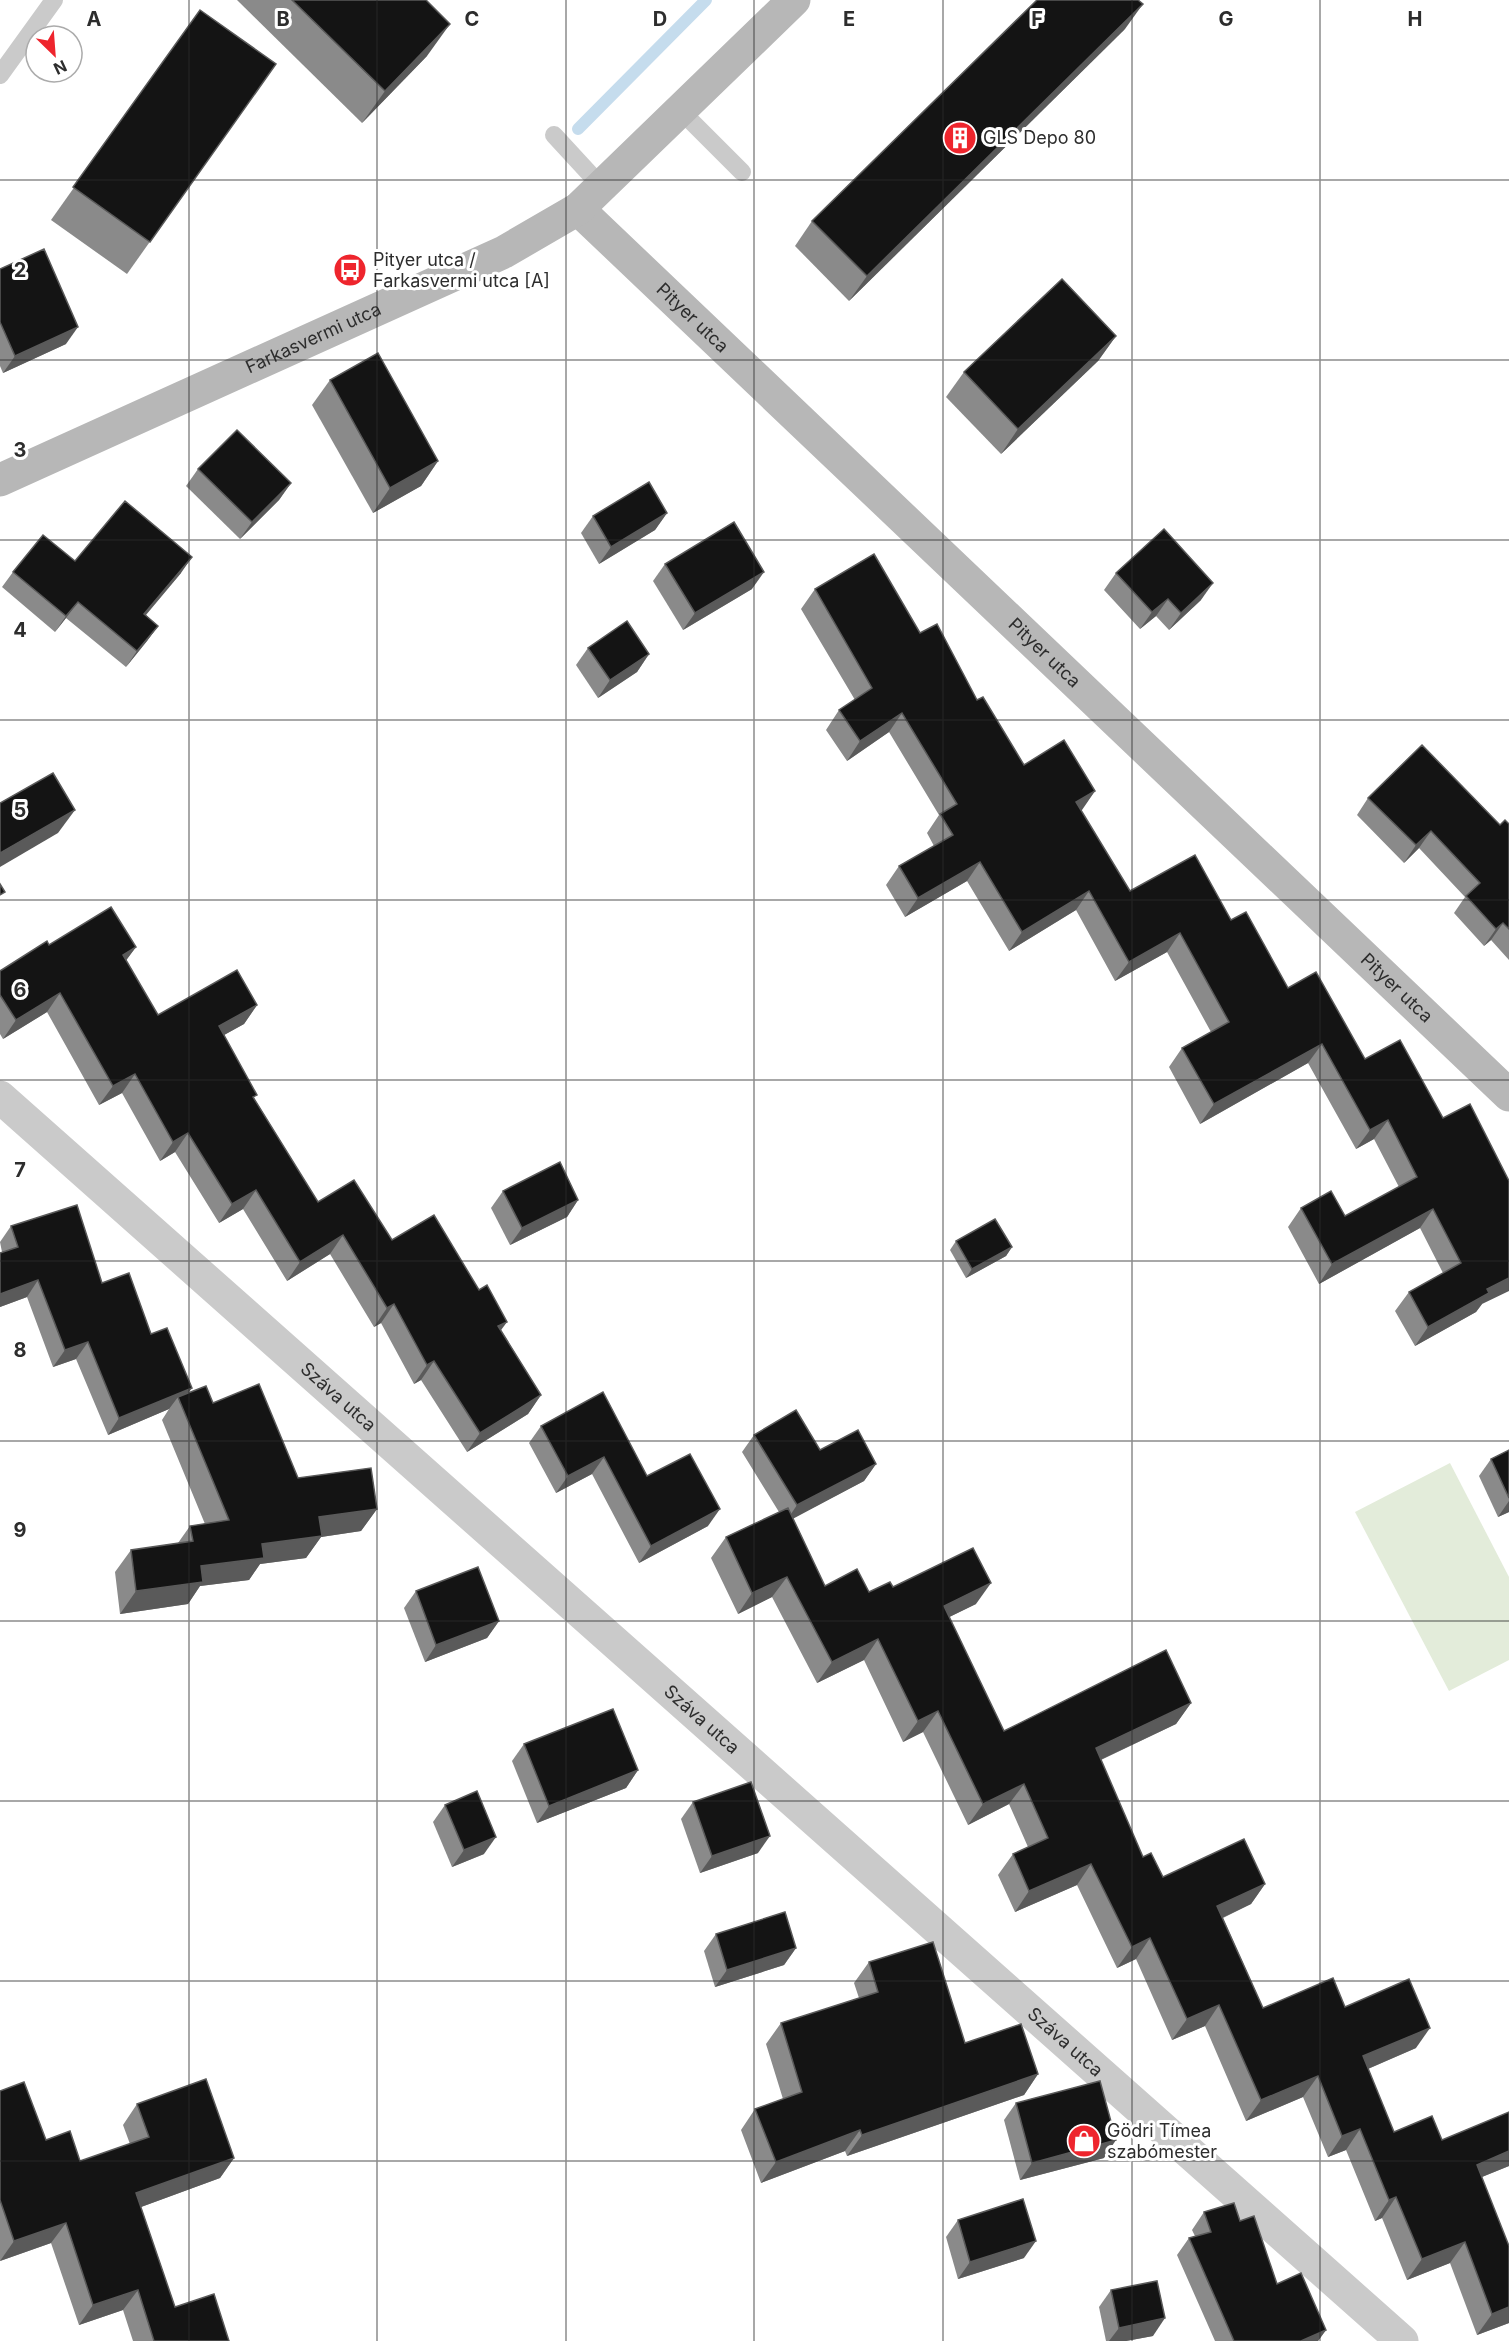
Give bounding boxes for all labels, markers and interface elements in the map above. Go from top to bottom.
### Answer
text: A [87,7,102,31]
text: B [276,7,290,31]
text: C [465,7,479,31]
text: D [653,7,667,31]
text: E [843,7,855,31]
text: F [1031,7,1043,31]
text: G [1218,7,1234,31]
text: H [1408,7,1422,31]
north arrow [24,24,84,84]
text: N [51,56,70,79]
building icon: GLS Depo 80 [942,120,978,156]
place label: GLS Depo 80 [983,127,1096,148]
place label: Pityer utca / Farkasvermi utca [A] [373,249,550,291]
bus stop icon: Pityer utca / Farkasvermi utca [A] [332,252,368,288]
text: 2 [14,258,26,282]
street label: Pityer utca [653,279,733,357]
street label: Farkasvermi utca [242,298,384,377]
text: 3 [14,438,26,462]
street label: Pityer utca [1005,614,1085,692]
text: 4 [13,618,27,642]
text: 5 [14,798,26,822]
street label: Pityer utca [1357,949,1437,1027]
text: 6 [14,978,27,1002]
text: 7 [14,1158,26,1182]
text: 8 [13,1338,27,1362]
street label: Száva utca [296,1358,380,1436]
text: 9 [14,1518,27,1542]
street label: Száva utca [660,1680,744,1758]
street label: Száva utca [1024,2003,1107,2081]
place label: Gödri Tímea szabómester [1107,2120,1217,2162]
shop icon: Gödri Tímea szabómester [1066,2123,1102,2159]

